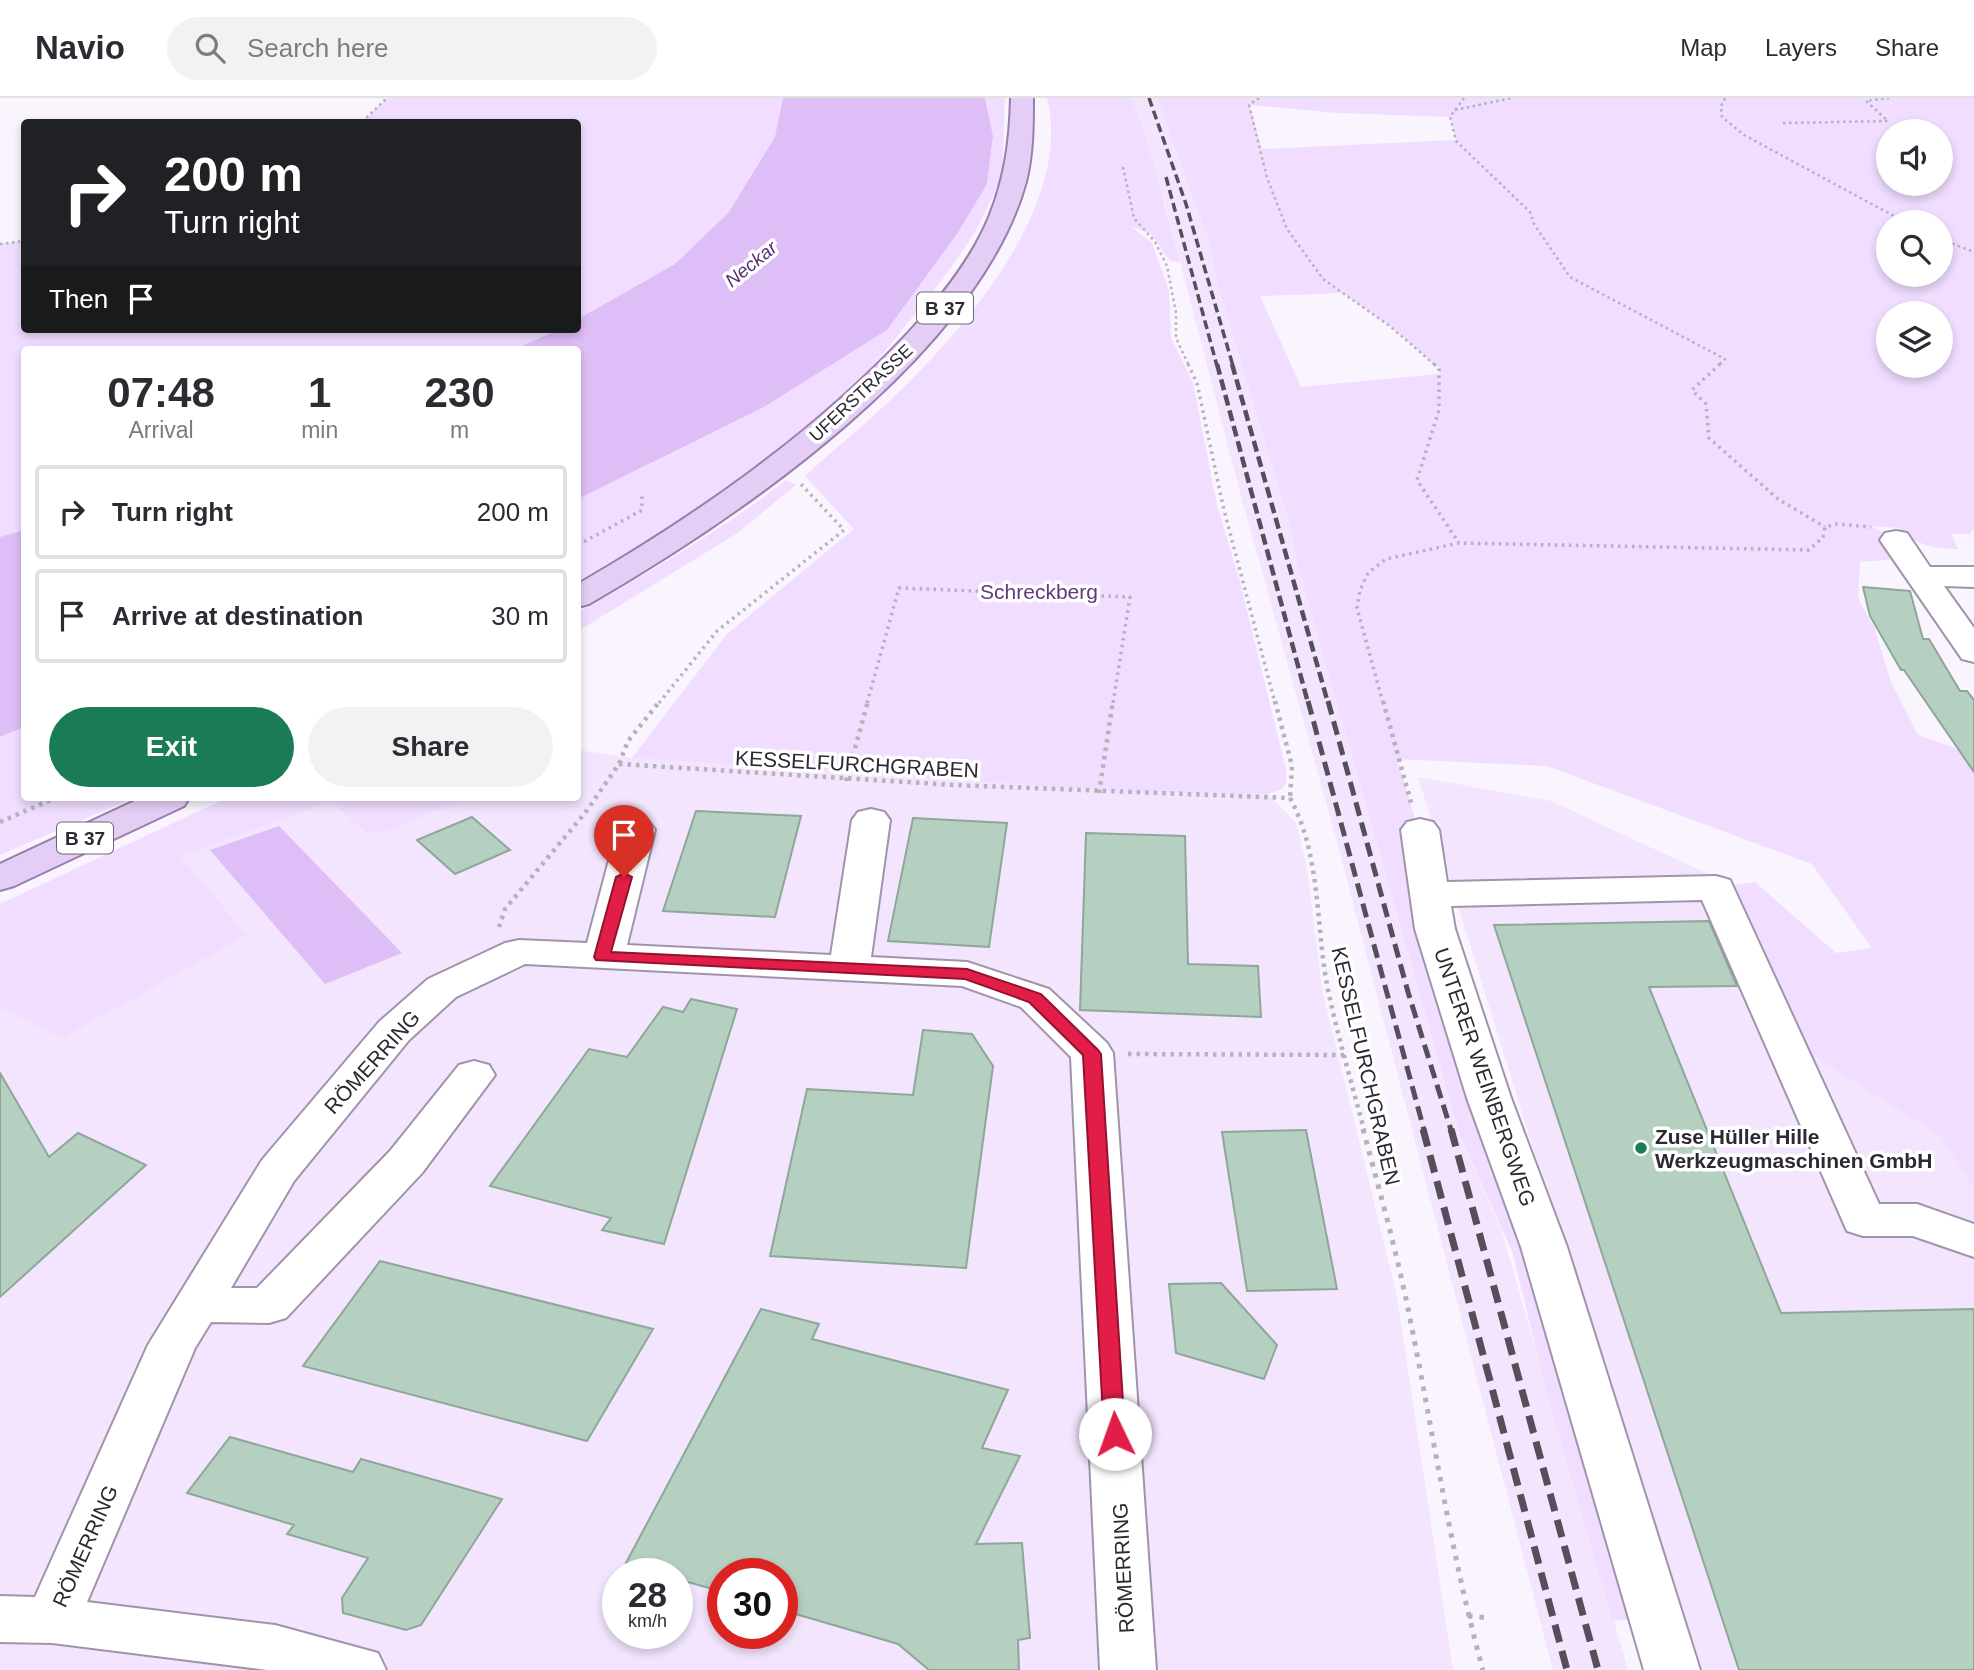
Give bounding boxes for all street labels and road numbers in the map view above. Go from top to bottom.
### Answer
road number: B 37 [917,292,973,324]
street label: UFERSTRASSE [806,340,916,446]
street label: KESSELFURCHGRABEN [735,746,979,782]
road number: B 37 [57,822,113,853]
street label: KESSELFURCHGRABEN [1327,945,1405,1187]
street label: UNTERER WEINBERGWEG [1430,945,1540,1209]
street label: RÖMERRING [320,1006,424,1118]
street label: RÖMERRING [48,1482,122,1610]
street label: RÖMERRING [1108,1502,1138,1634]

